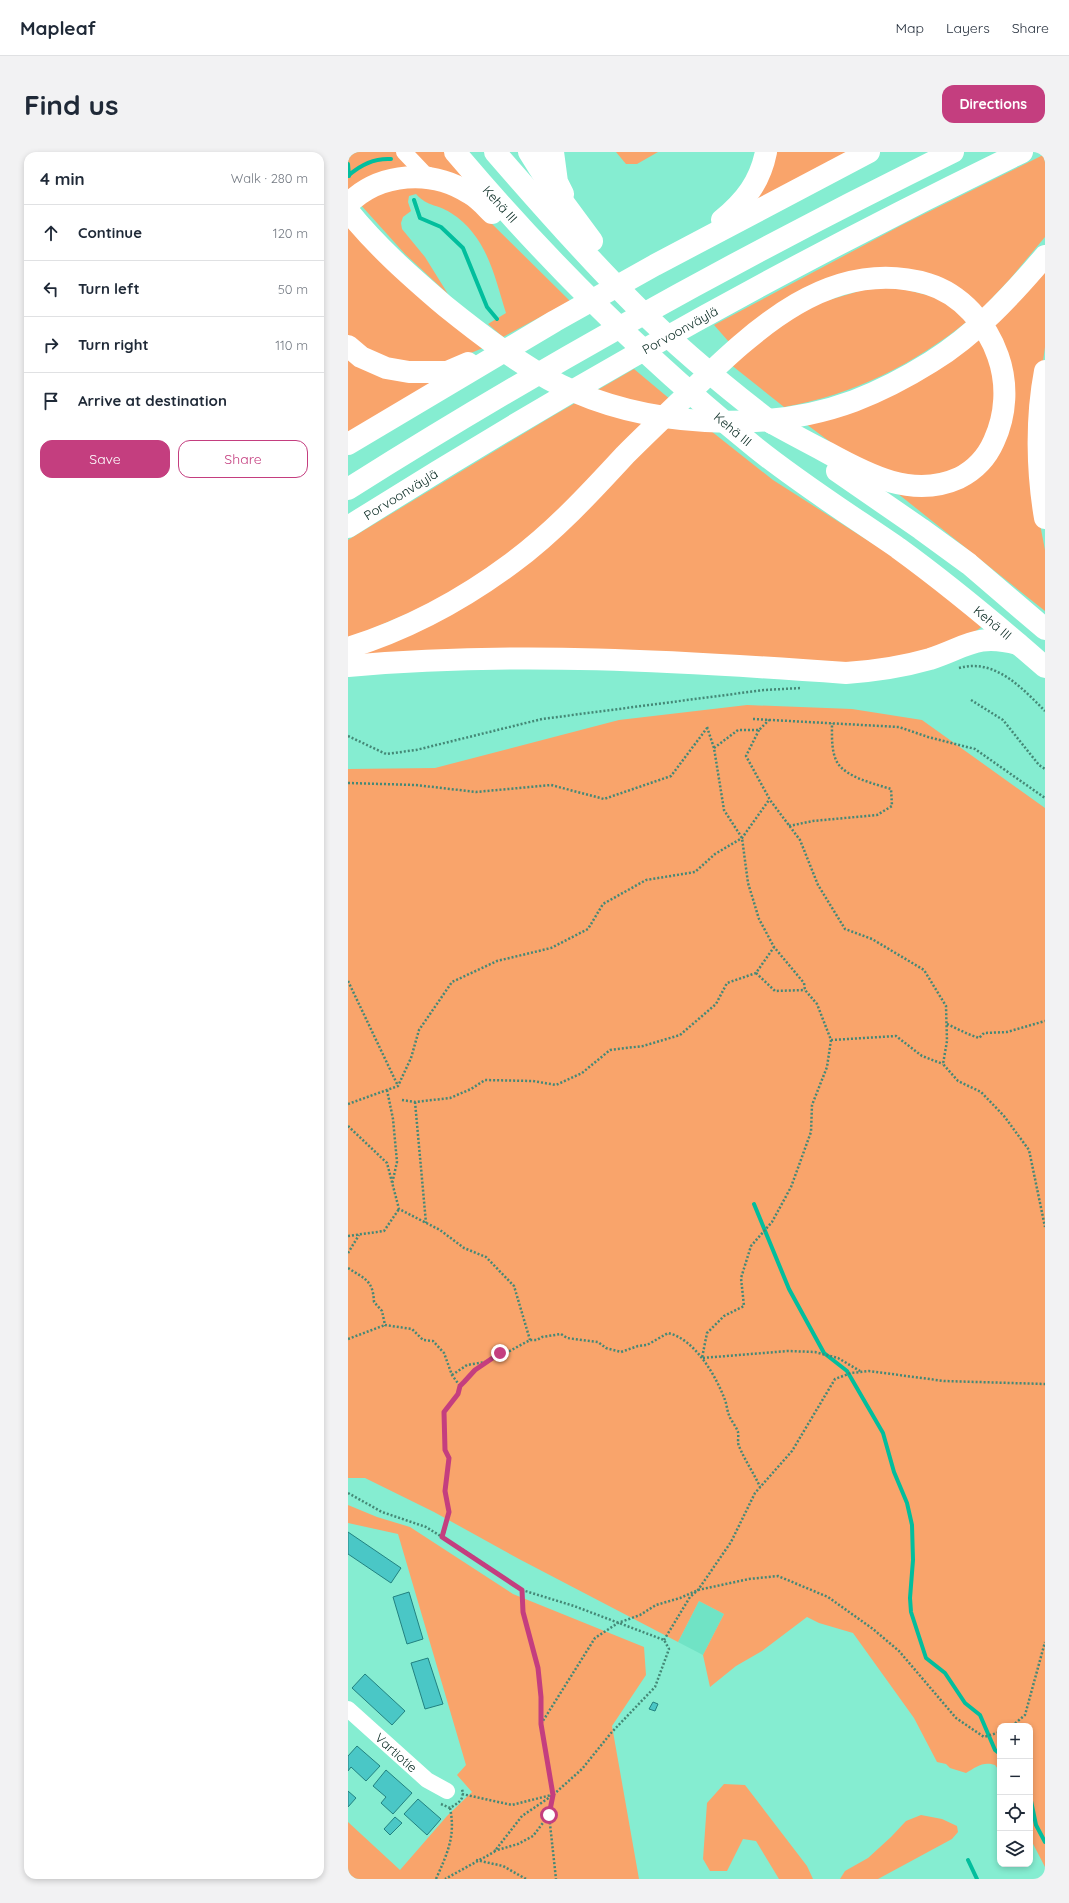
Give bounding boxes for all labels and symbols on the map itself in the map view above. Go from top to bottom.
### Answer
street label: Kehä III [480,182,521,226]
street label: Porvoonväylä [639,303,721,357]
street label: Kehä III [711,409,755,449]
street label: Porvoonväylä [361,465,441,523]
street label: Kehä III [971,602,1015,643]
route end [491,1344,509,1362]
street label: Vartiotie [372,1729,421,1775]
route start [540,1806,558,1824]

